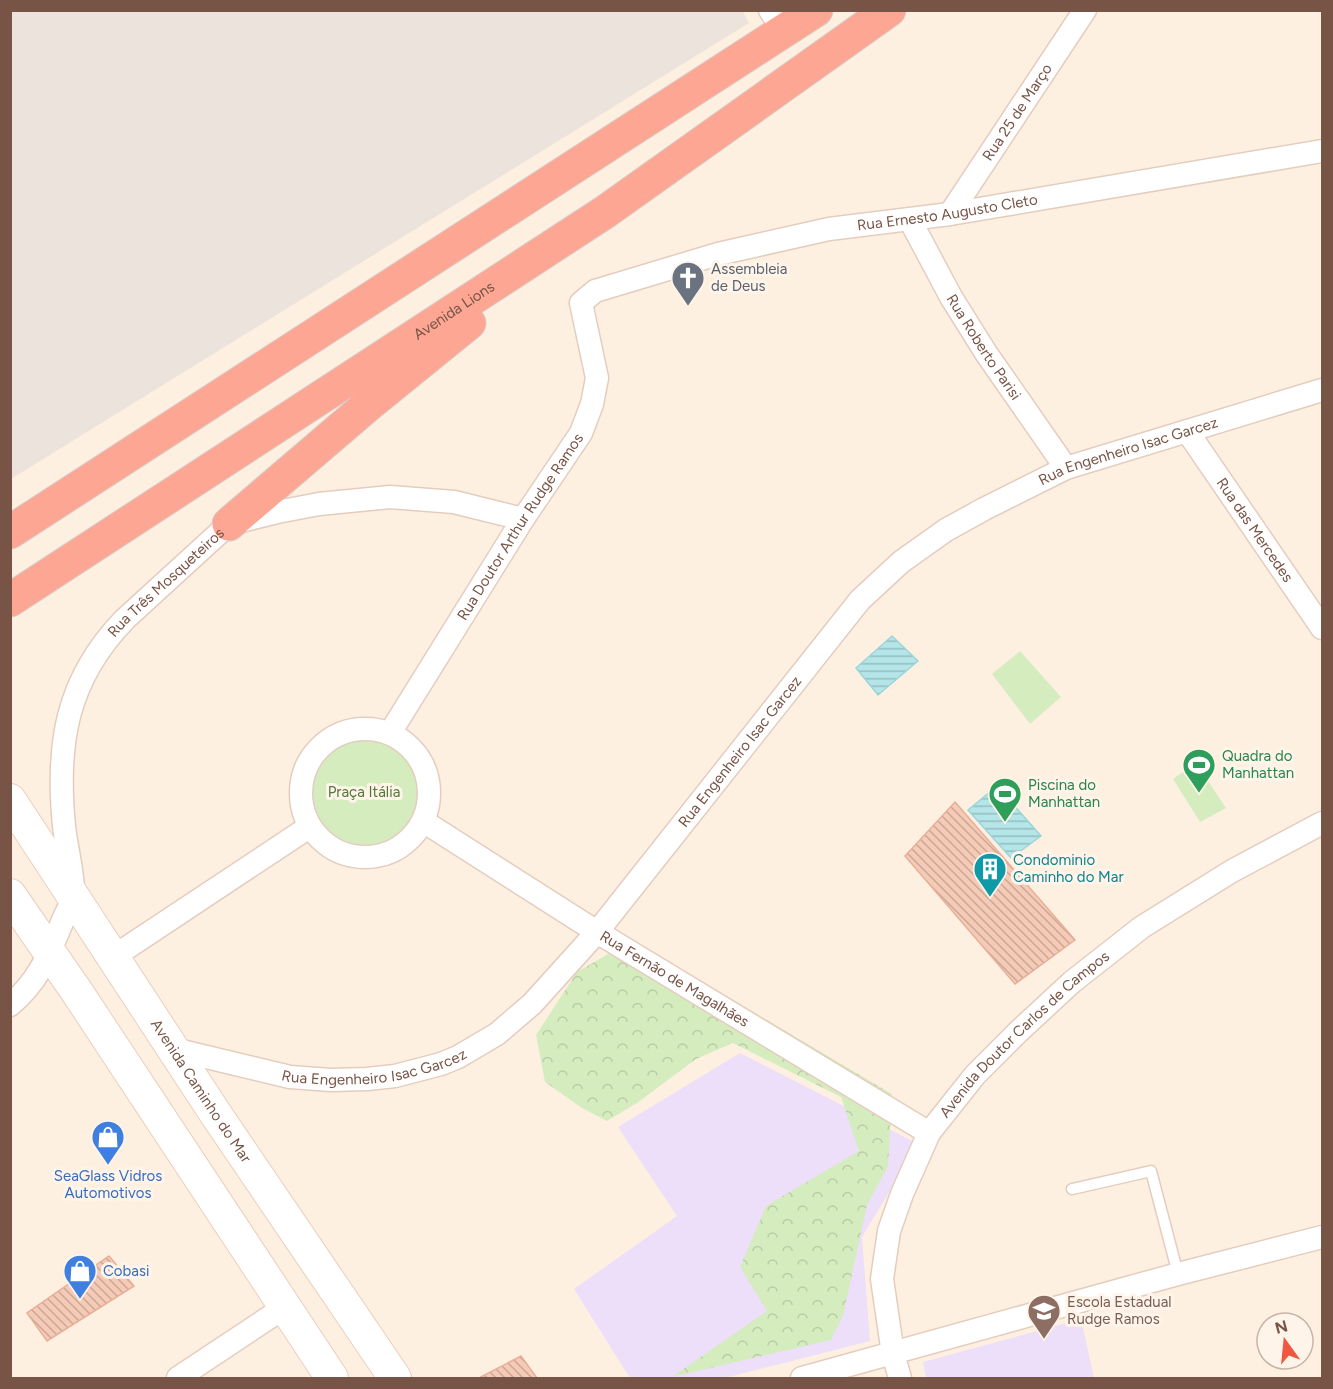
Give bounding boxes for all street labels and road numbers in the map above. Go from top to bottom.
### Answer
street label: Rua 25 de Março [979,60,1056,164]
street label: Rua Ernesto Augusto Cleto [856,190,1039,234]
street label: Avenida Lions [410,277,498,344]
street label: Rua Roberto Parisi [943,291,1025,403]
street label: Rua Engenheiro Isac Garcez [1036,413,1220,489]
street label: Rua Doutor Arthur Rudge Ramos [453,430,587,623]
street label: Rua das Mercedes [1213,474,1297,586]
street label: Rua Três Mosqueteiros [104,524,228,641]
street label: Rua Engenheiro Isac Garcez [675,672,805,831]
street label: Rua Fernão de Magalhães [597,927,752,1031]
street label: Avenida Doutor Carlos de Campos [936,947,1113,1121]
street label: Avenida Caminho do Mar [147,1016,255,1166]
street label: Rua Engenheiro Isac Garcez [280,1045,470,1089]

